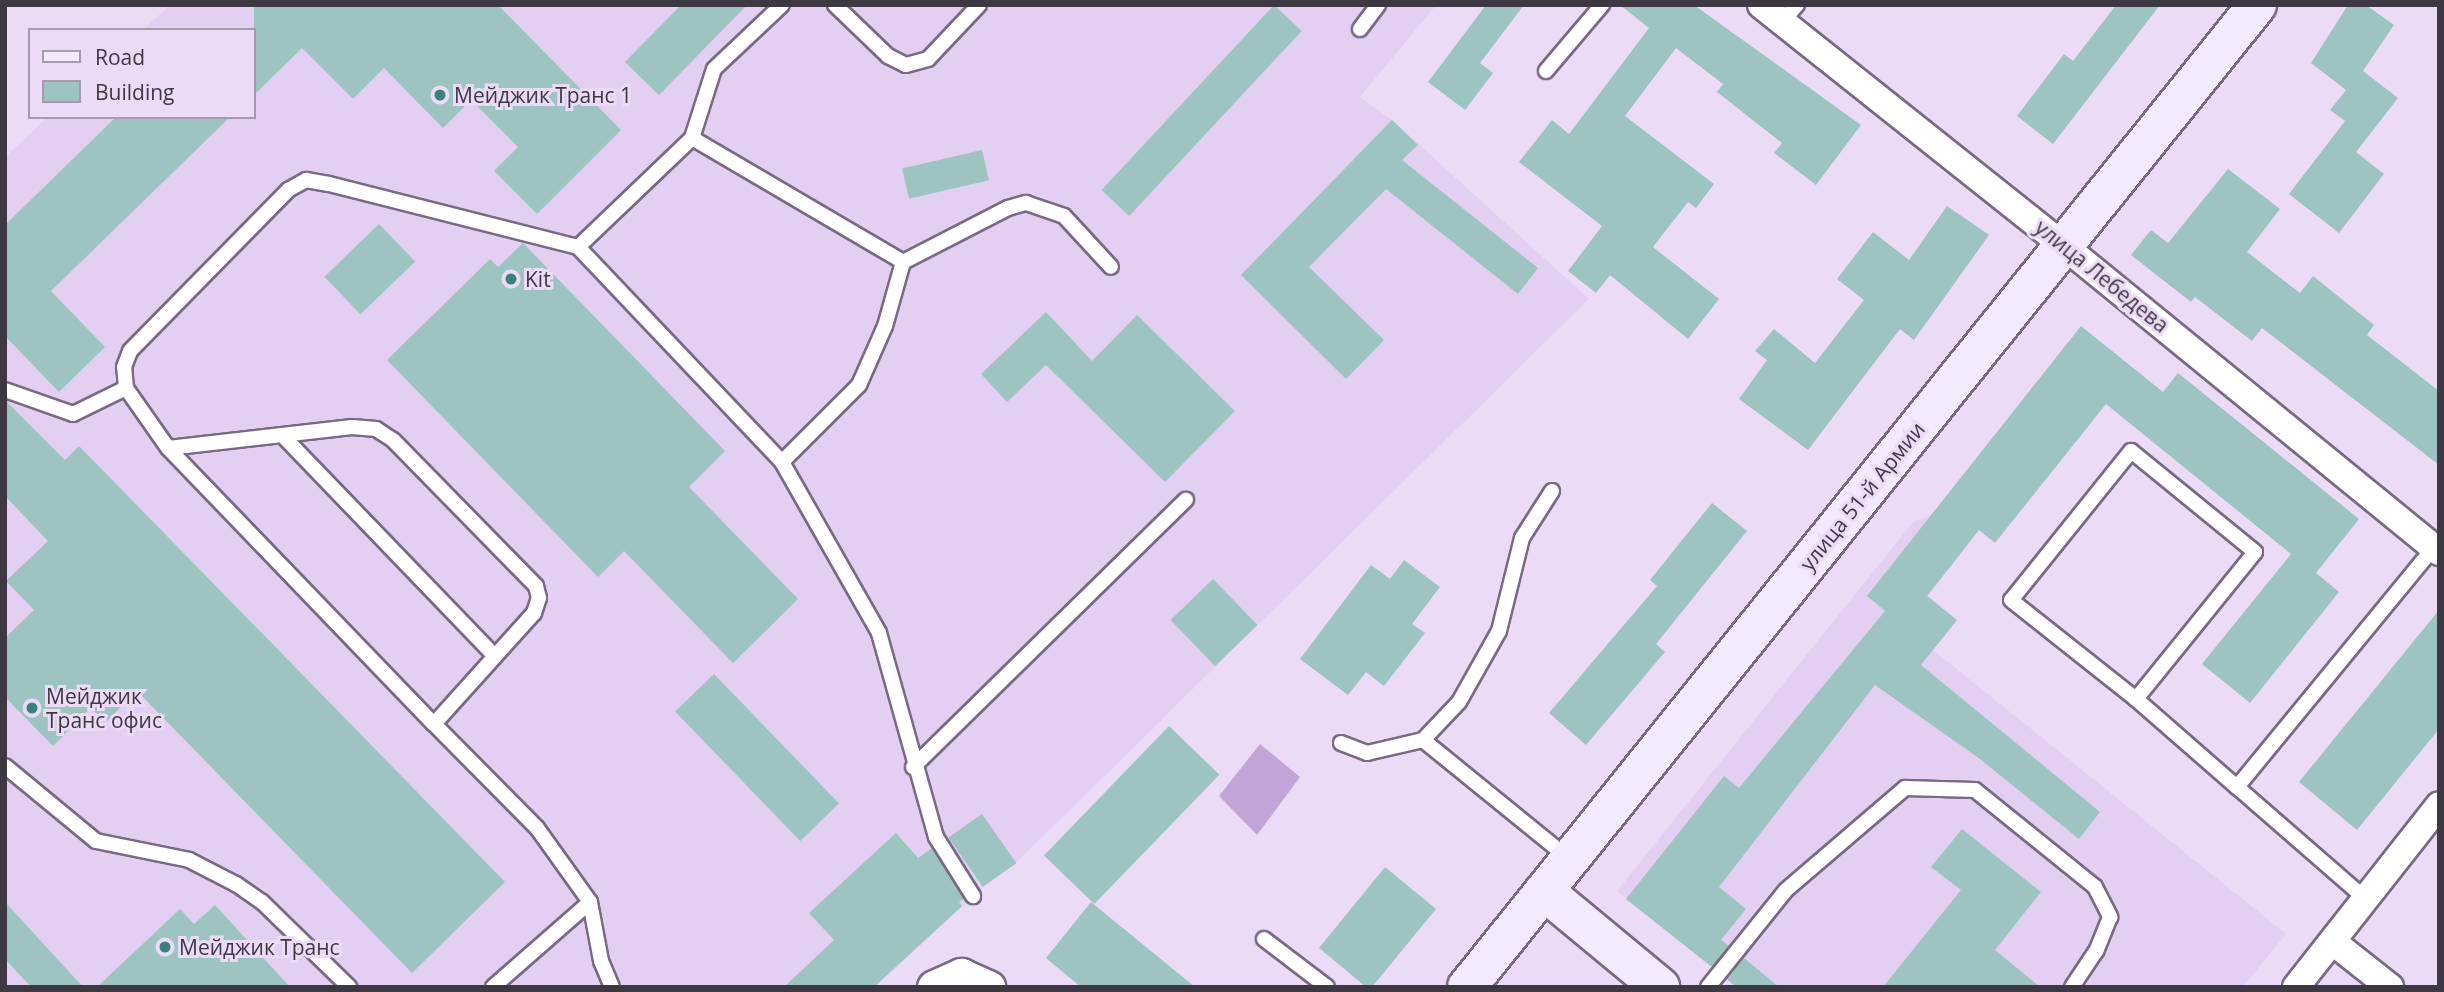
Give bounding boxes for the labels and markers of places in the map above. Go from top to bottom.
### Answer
place label: Мейджик Транс 1 [454,82,632,108]
marker: Мейджик Транс 1 [432,87,448,103]
place label: Kit [525,266,551,292]
marker: Kit [503,271,519,287]
place label: Мейджик Транс офис [46,683,162,733]
marker: Мейджик Транс офис [24,700,40,716]
place label: Мейджик Транс [179,934,340,960]
marker: Мейджик Транс [157,939,173,955]

